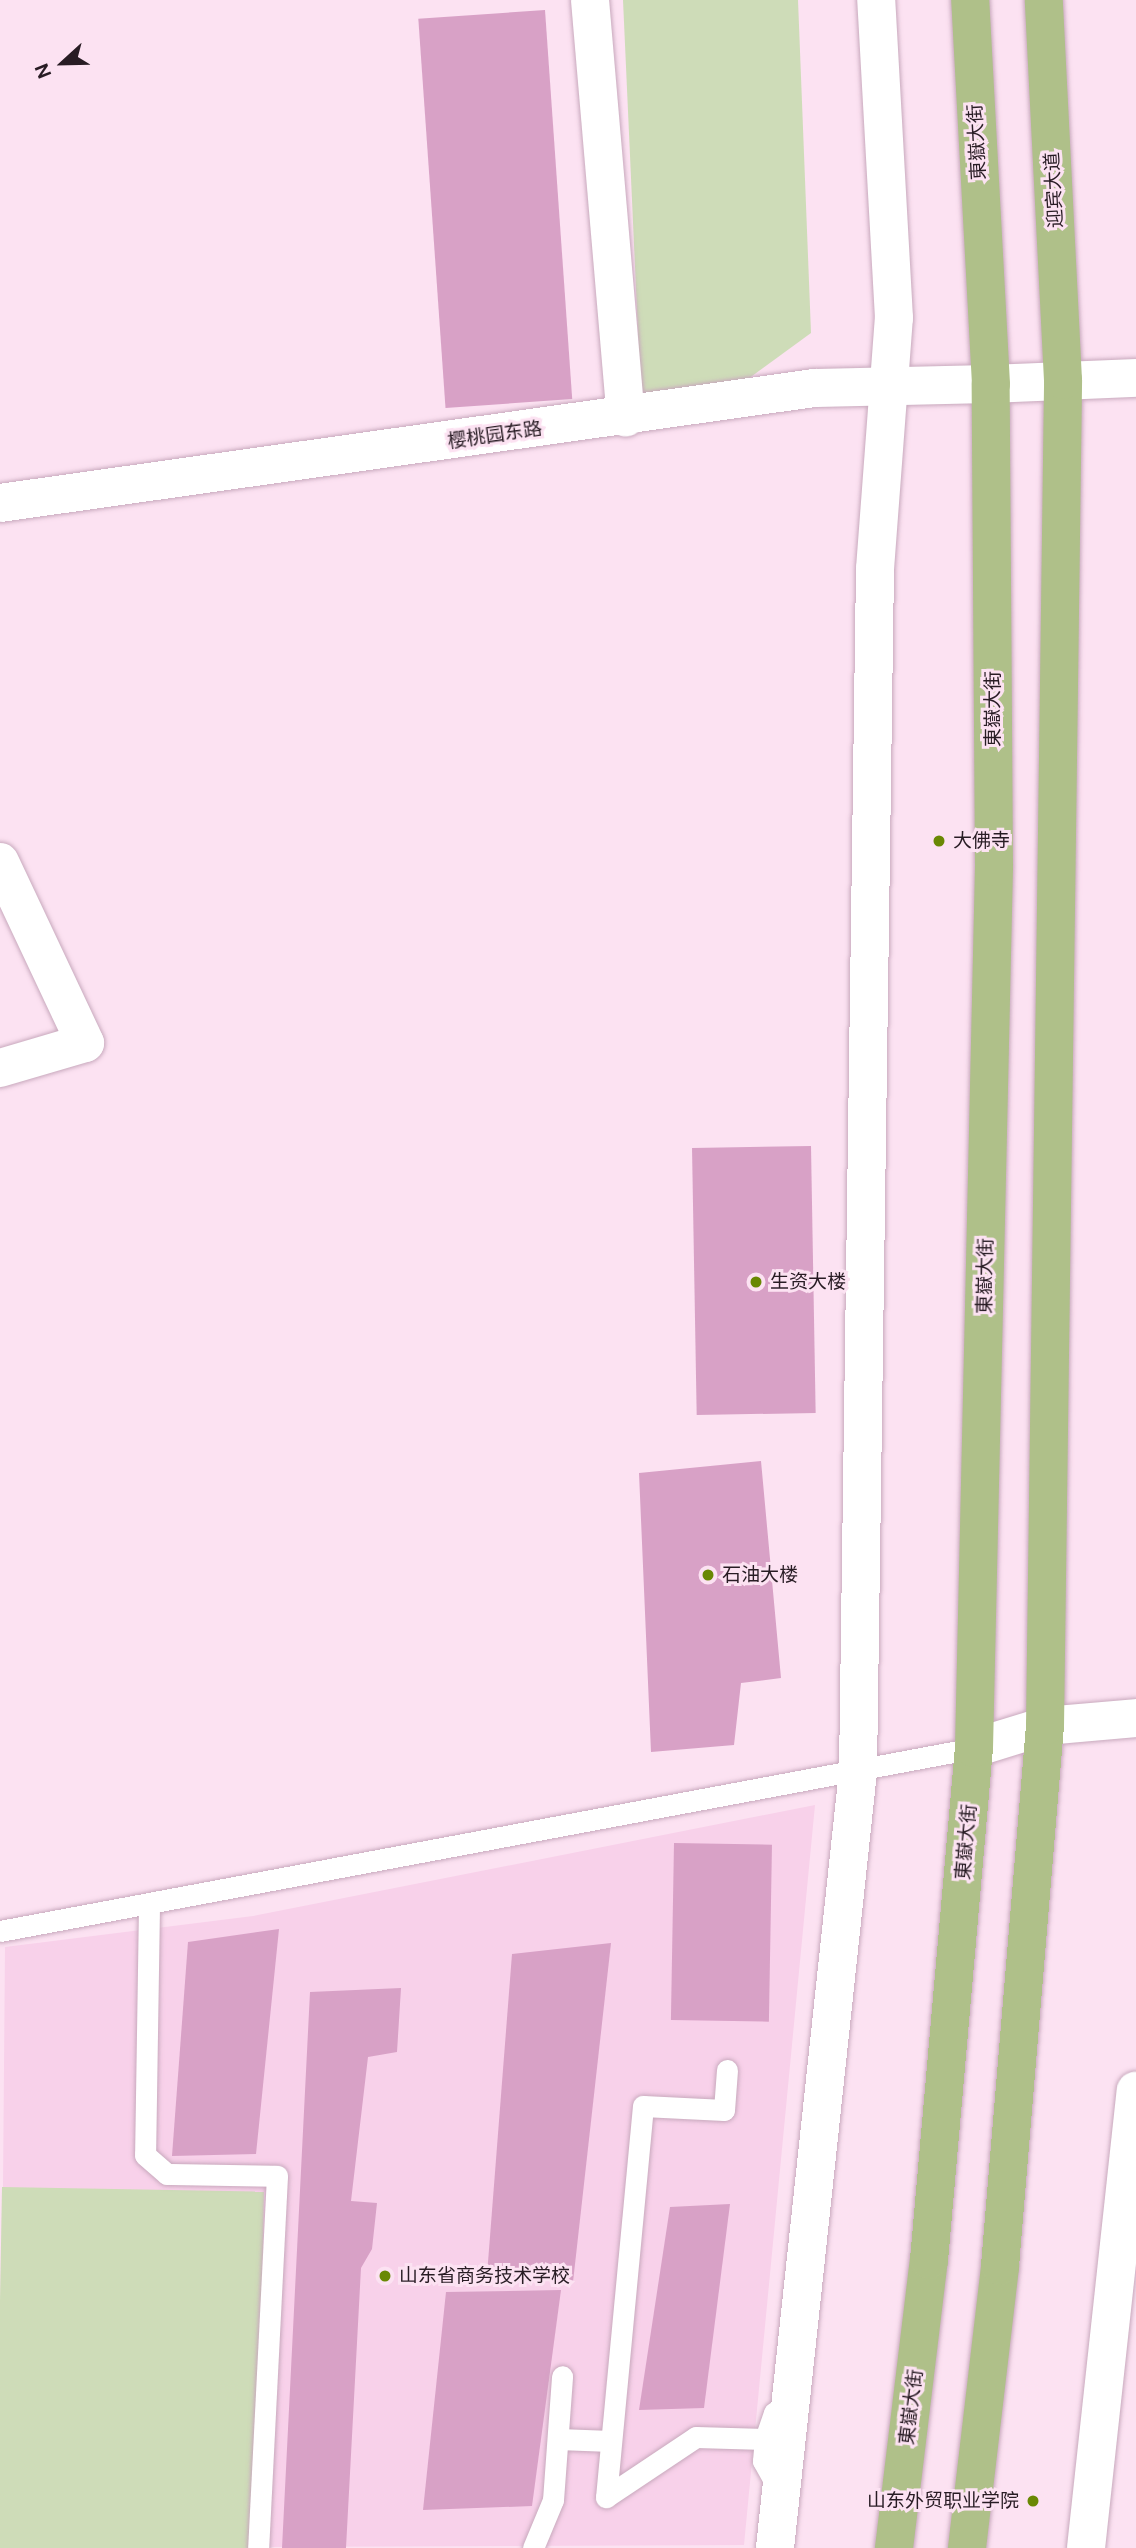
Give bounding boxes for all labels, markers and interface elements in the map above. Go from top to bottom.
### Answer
north arrow [28,28,98,98]
text: N [29,60,57,82]
street label: 東嶽大街 [964,103,990,181]
street label: 迎宾大道 [1041,151,1067,229]
street label: 樱桃园东路 [446,417,544,453]
street label: 東嶽大街 [982,671,1004,747]
place label: 大佛寺 [953,830,1010,852]
marker: 大佛寺 [931,833,947,849]
street label: 東嶽大街 [973,1238,997,1314]
place label: 生资大楼 [770,1271,846,1293]
marker: 生资大楼 [748,1274,764,1290]
place label: 石油大楼 [722,1564,798,1586]
marker: 石油大楼 [700,1567,716,1583]
street label: 東嶽大街 [951,1803,981,1881]
place label: 山东省商务技术学校 [399,2265,570,2287]
marker: 山东省商务技术学校 [377,2268,393,2284]
street label: 東嶽大街 [895,2368,927,2446]
place label: 山东外贸职业学院 [867,2490,1019,2512]
marker: 山东外贸职业学院 [1025,2493,1041,2509]

